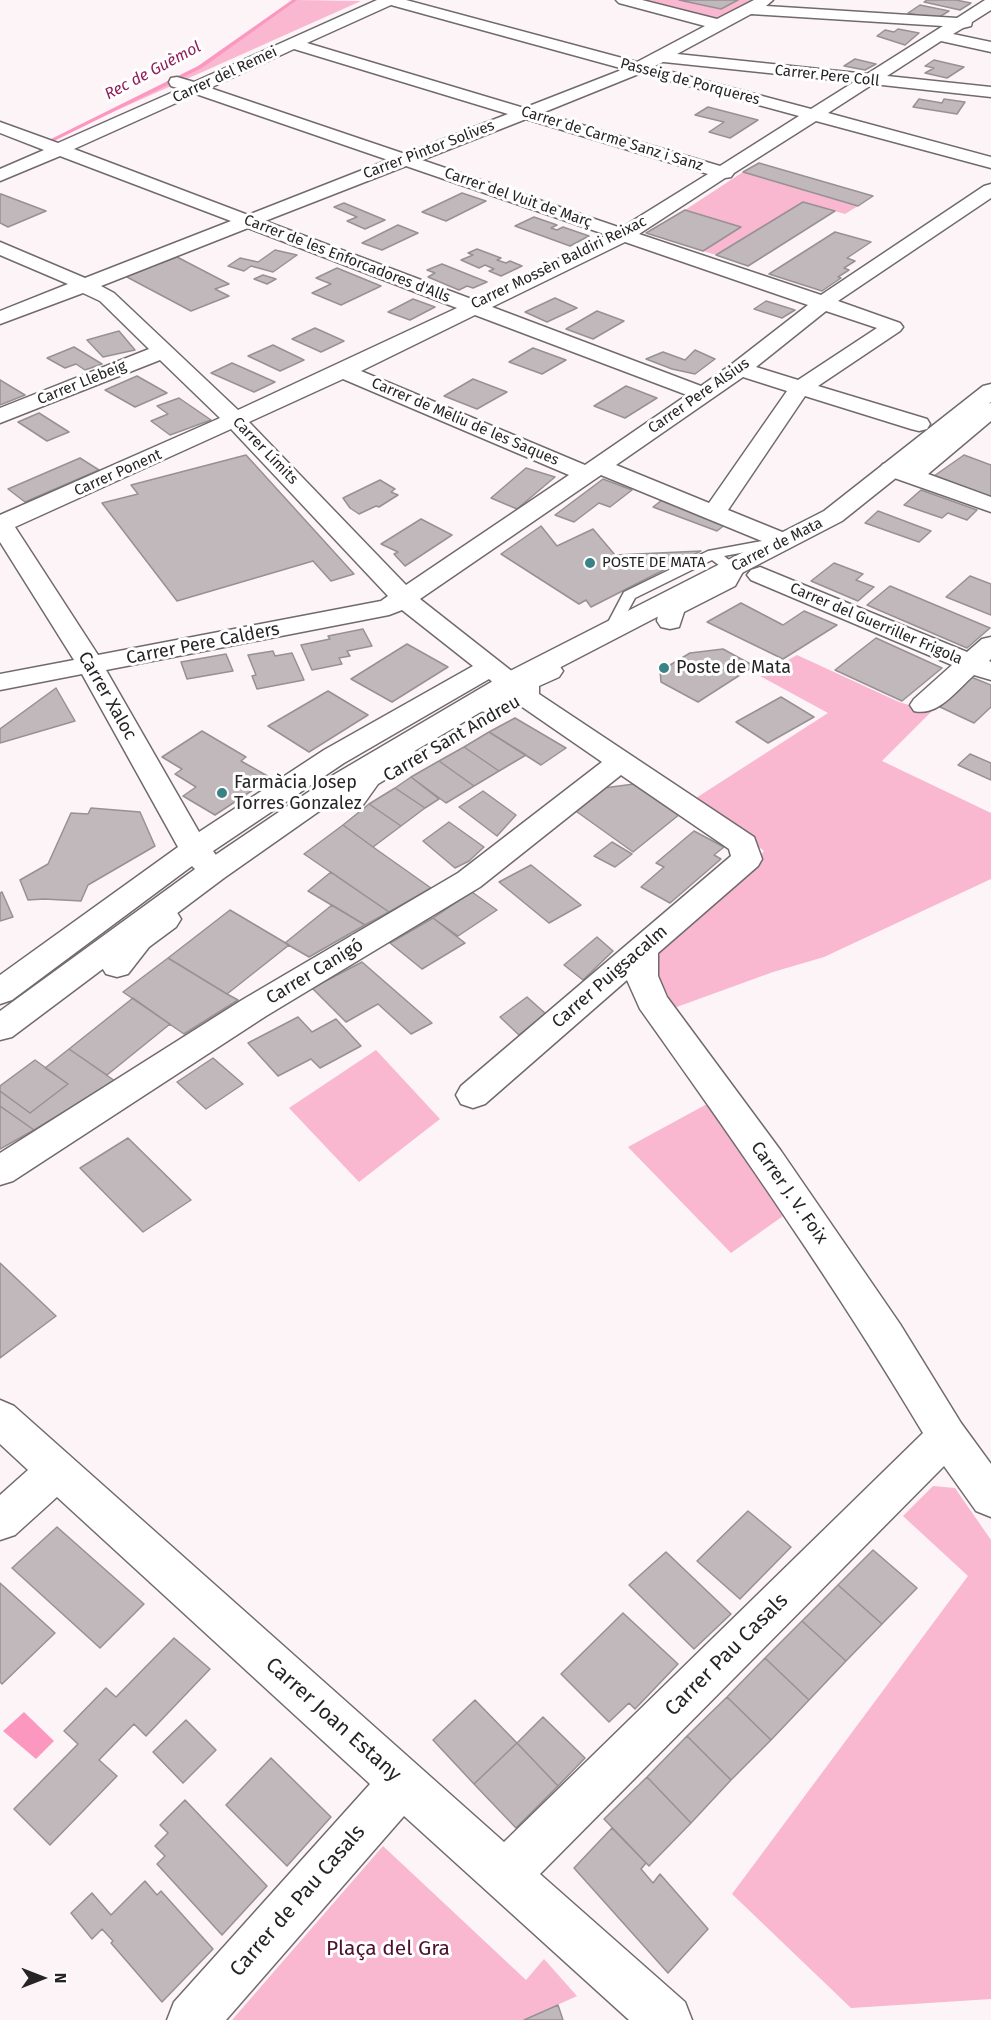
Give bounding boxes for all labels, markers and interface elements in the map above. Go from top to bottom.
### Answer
water label: Rec de Guèmol [102,38,204,104]
street label: Carrer del Remei [170,43,280,107]
street label: Passeig de Porqueres [618,55,762,109]
street label: Carrer Pere Coll [774,62,880,90]
street label: Carrer de Carme Sanz i Sanz [519,103,705,175]
street label: Carrer Pintor Solives [361,117,497,183]
street label: Carrer del Vuit de Març [442,164,594,232]
street label: Carrer de les Enforcadores d'Alls [241,211,453,307]
street label: Carrer Mossèn Baldiri Reixac [468,213,650,313]
street label: Carrer Pere Alsius [645,354,753,438]
street label: Carrer Llebeig [35,357,129,409]
street label: Carrer de Meliu de les Saques [369,374,561,470]
street label: Carrer Límits [228,414,302,488]
street label: Carrer Ponent [72,446,164,500]
street label: Carrer de Mata [728,514,826,576]
place label: POSTE DE MATA [602,554,705,572]
marker: POSTE DE MATA [583,556,597,570]
street label: Carrer del Guerriller Frigola [787,579,965,669]
street label: Carrer Pere Calders [125,619,281,669]
street label: Carrer Xaloc [73,648,141,744]
place label: Poste de Mata [676,657,791,679]
marker: Poste de Mata [657,661,671,675]
street label: Carrer Sant Andreu [380,691,524,787]
place label: Farmàcia Josep Torres Gonzalez [234,772,362,814]
marker: Farmàcia Josep Torres Gonzalez [215,786,229,800]
street label: Carrer Puigsacalm [548,921,672,1033]
street label: Carrer Canigó [263,935,367,1009]
street label: Carrer J. V. Foix [746,1138,832,1248]
street label: Carrer Pau Casals [660,1588,794,1722]
street label: Carrer Joan Estany [260,1653,406,1787]
street label: Carrer de Pau Casals [225,1820,371,1982]
park label: Plaça del Gra [326,1936,450,1962]
north arrow [12,1948,72,2008]
text: N [51,1973,70,1983]

